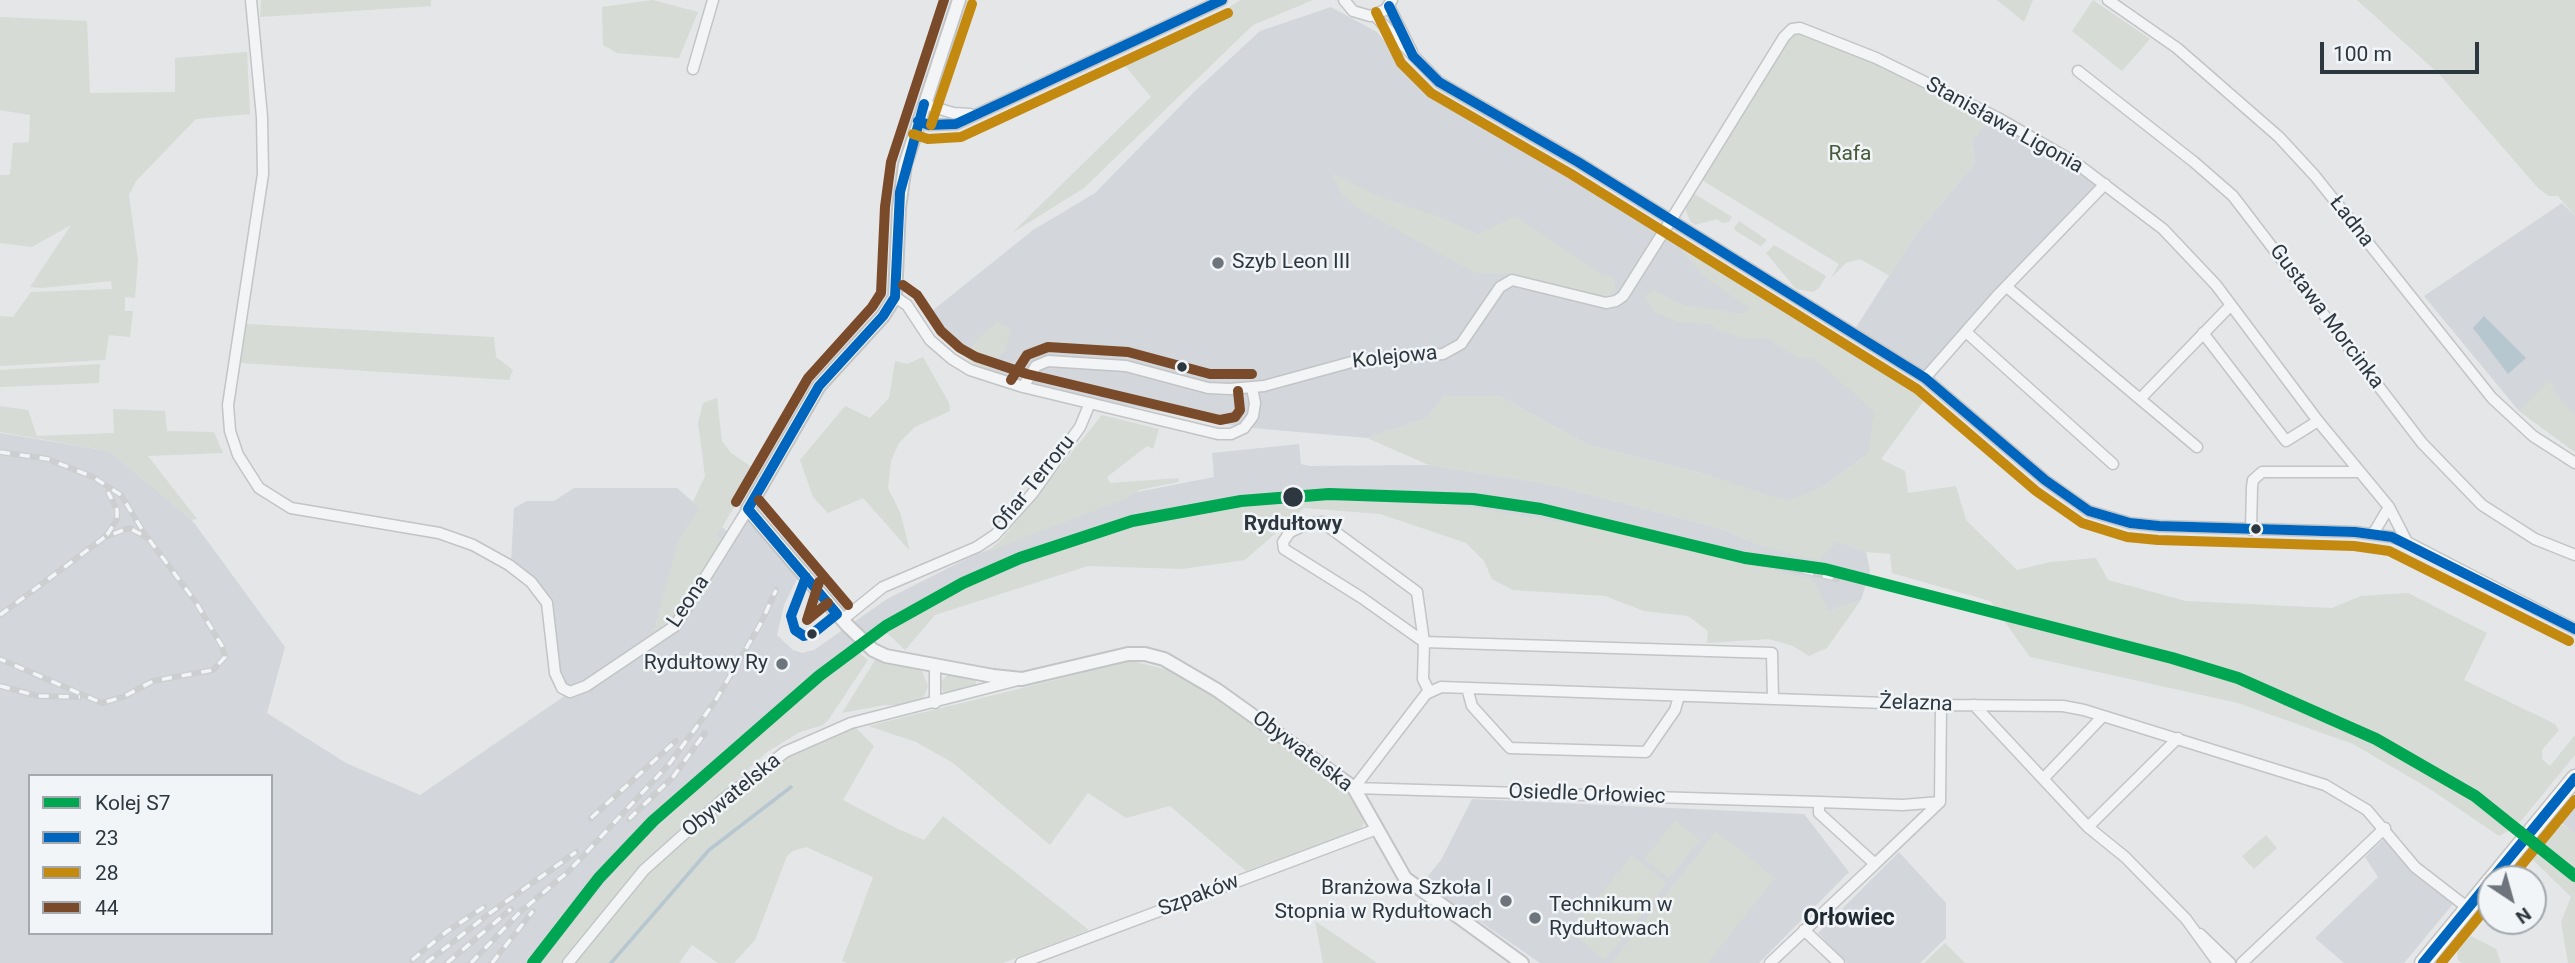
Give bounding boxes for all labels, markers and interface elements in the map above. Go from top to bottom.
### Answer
scale bar [2323,28,2482,72]
text: 100 m [2333,42,2392,66]
street label: Stanisława Ligonia [1921,72,2087,180]
park label: Rafa [1828,142,1872,168]
street label: Ładna [2323,192,2379,252]
street label: Gustawa Morcinka [2263,240,2389,394]
place label: Szyb Leon III [1232,250,1350,276]
marker: Szyb Leon III [1210,255,1226,271]
street label: Kolejowa [1351,341,1439,375]
unlabelled marker [1175,360,1189,374]
street label: Ofiar Terroru [987,431,1081,537]
marker: Rydułtowy [1281,485,1305,509]
place label: Rydułtowy [1244,512,1342,538]
unlabelled marker [2249,522,2263,536]
street label: Leona [662,571,716,633]
unlabelled marker [805,627,819,641]
place label: Rydułtowy Ry [644,651,768,677]
marker: Rydułtowy Ry [774,656,790,672]
street label: Żelazna [1879,690,1953,718]
street label: Obywatelska [1247,706,1357,798]
street label: Obywatelska [678,749,786,843]
legend [28,774,273,935]
street label: Osiedle Orłowiec [1508,780,1666,810]
text: Kolej S7 [95,791,171,815]
text: 23 [95,826,119,850]
text: 28 [95,861,119,885]
north arrow [2477,865,2547,935]
street label: Szpaków [1155,869,1243,923]
place label: Branżowa Szkoła I Stopnia w Rydułtowach [1275,876,1492,926]
marker: Branżowa Szkoła I Stopnia w Rydułtowach [1498,893,1514,909]
place label: Technikum w Rydułtowach [1549,893,1673,943]
text: 44 [95,896,119,920]
text: N [2511,903,2536,929]
district label: Orłowiec [1803,905,1895,933]
marker: Technikum w Rydułtowach [1527,910,1543,926]

